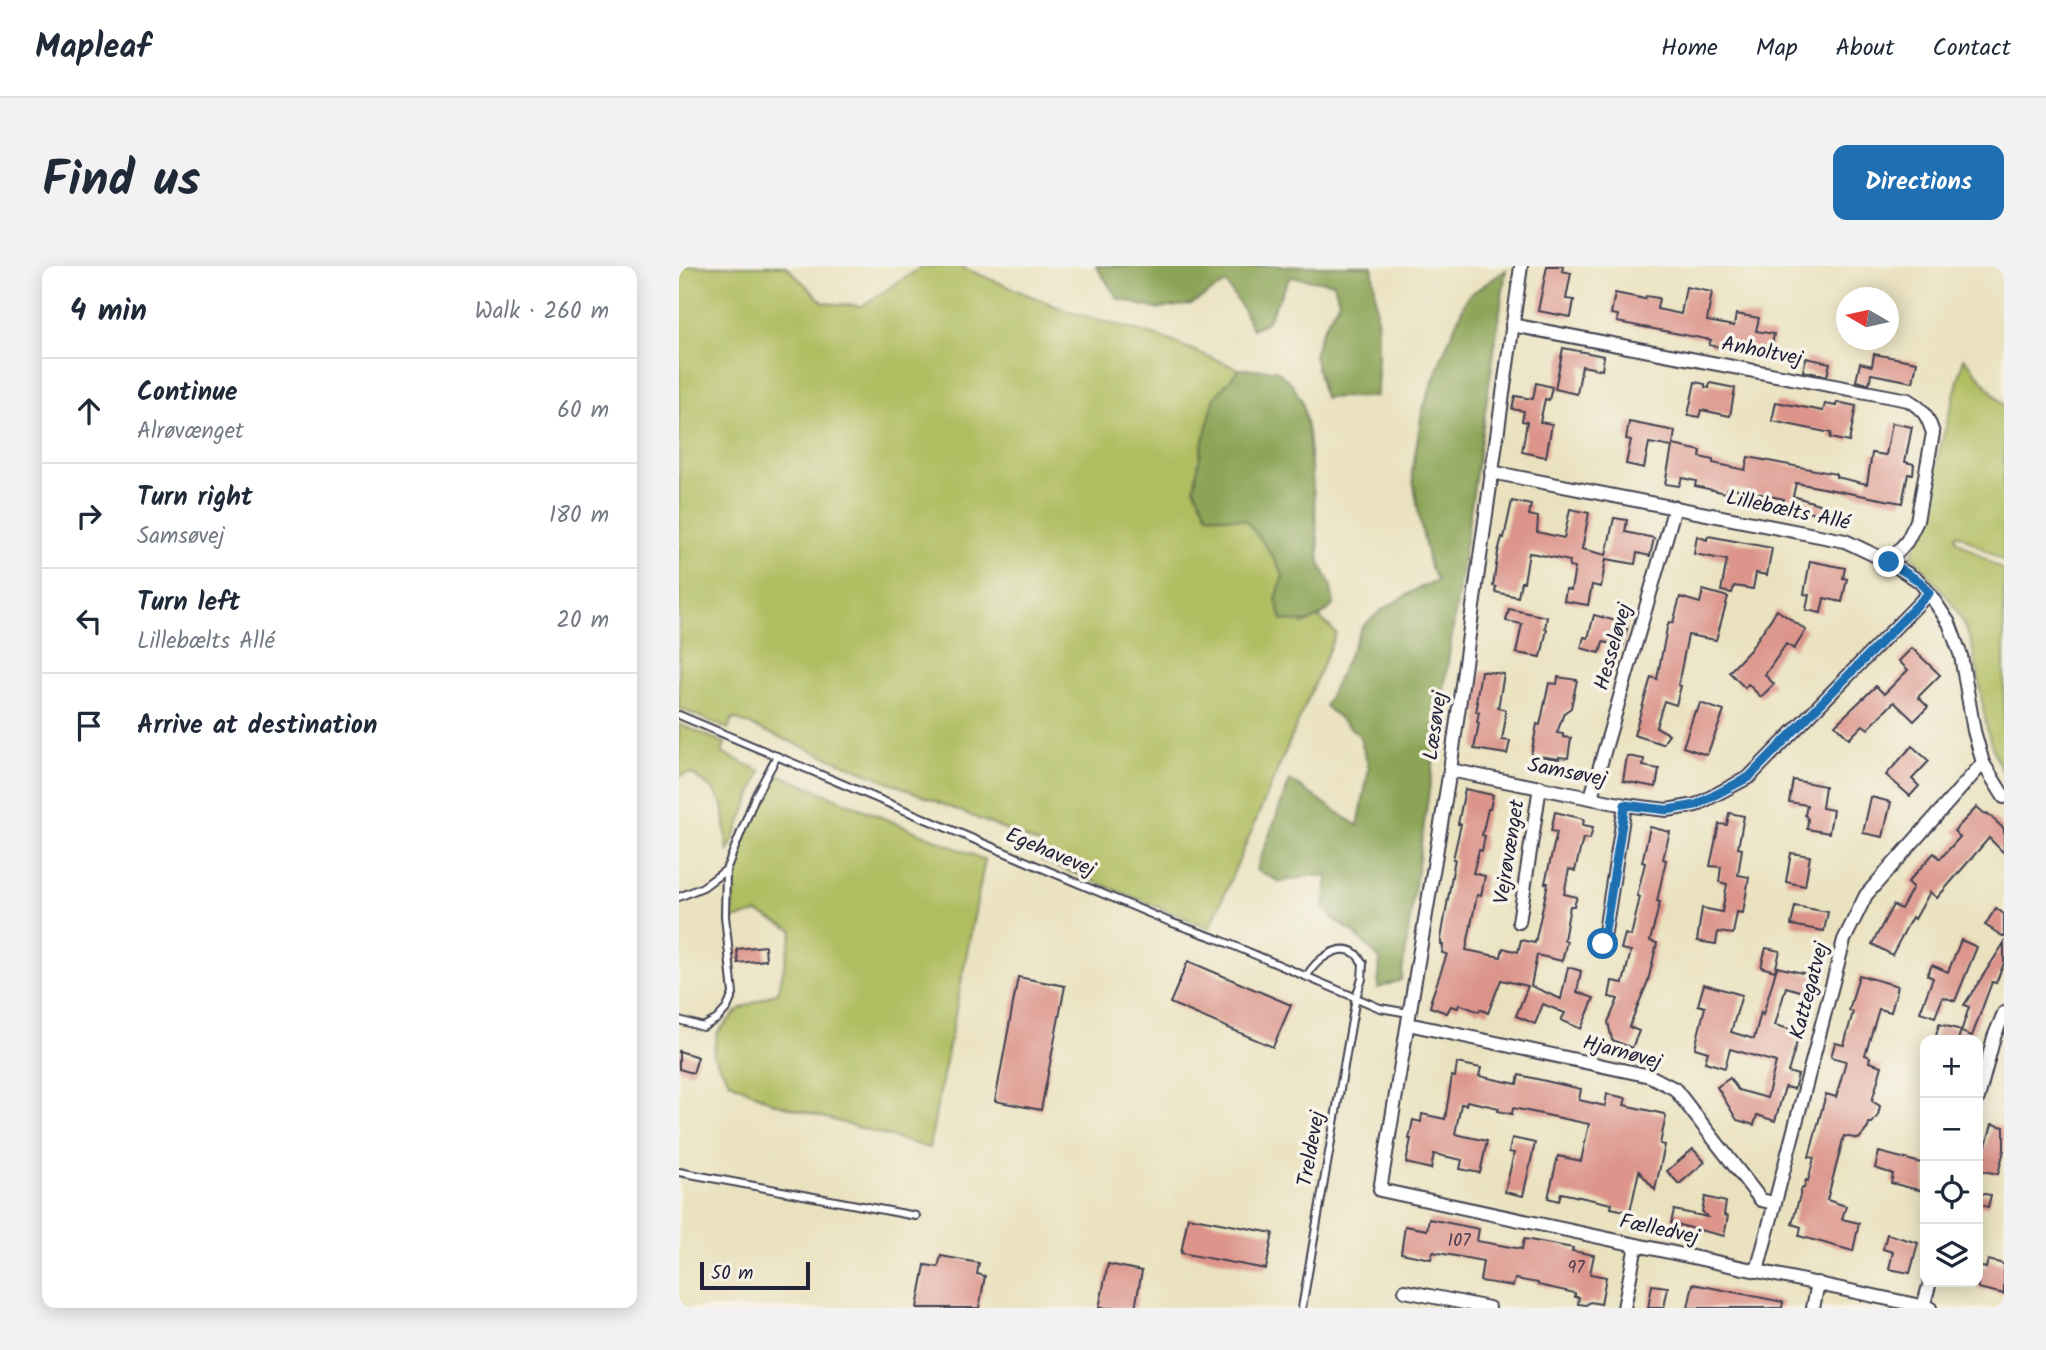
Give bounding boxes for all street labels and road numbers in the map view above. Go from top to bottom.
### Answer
street label: Anholtvej [1719,328,1806,376]
street label: Lillebælts Allé [1723,482,1854,540]
street label: Hesseløvej [1586,599,1642,694]
street label: Læsøvej [1415,689,1457,763]
street label: Samsøvej [1525,749,1610,797]
street label: Vejrøvænget [1485,796,1535,907]
street label: Egehavevej [1000,819,1101,887]
street label: Kattegatvej [1781,938,1839,1043]
street label: Hjarnøvej [1579,1027,1666,1080]
street label: Treldevej [1289,1108,1335,1189]
street label: Fælledvej [1616,1205,1702,1255]

